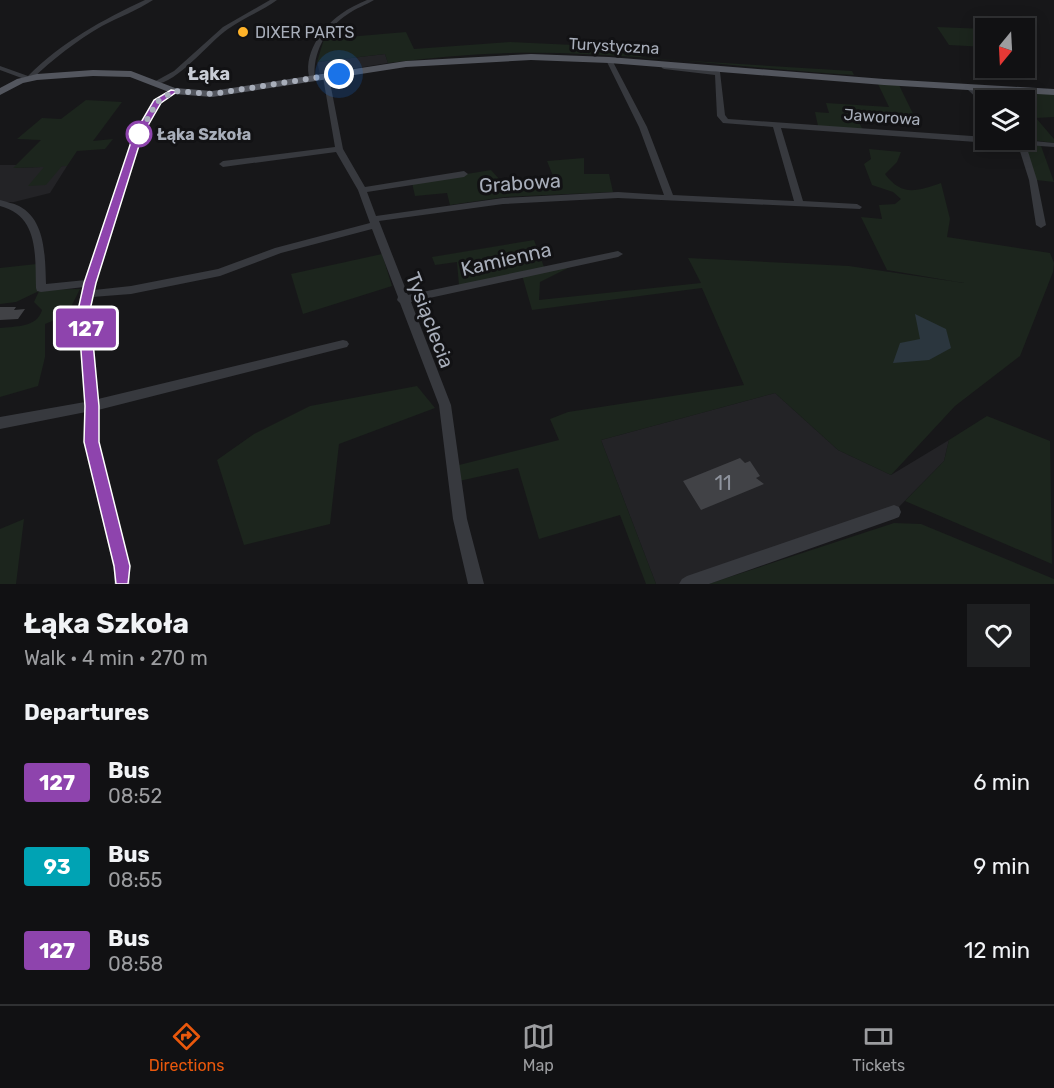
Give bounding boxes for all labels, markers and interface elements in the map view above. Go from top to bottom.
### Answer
north arrow [975,18,1035,78]
map controls [975,18,1035,150]
place label: DIXER PARTS [255,23,355,42]
marker: DIXER PARTS [236,25,250,39]
street label: Turystyczna [568,34,660,58]
your location [324,59,354,89]
district label: Łąka [188,63,230,85]
button: layers [975,90,1035,150]
street label: Jaworowa [843,105,921,129]
marker: Łąka Szkoła [126,121,152,147]
place label: Łąka Szkoła [157,125,251,144]
street label: Grabowa [478,168,562,198]
street label: Kamienna [458,237,554,281]
street label: Tysiąclecia [401,269,459,371]
line badge: 127 [52,308,121,348]
text: 127 [68,316,104,341]
house number: 11 [714,471,732,495]
button: heart [967,604,1030,667]
text: Łąka Szkoła [24,607,189,640]
text: Walk · 4 min · 270 m [24,646,208,670]
text: Departures [24,699,149,726]
text: Bus [108,757,150,784]
text: 6 min [973,769,1030,796]
text: 127 [39,770,75,795]
text: 08:52 [108,784,162,808]
text: Bus [108,841,150,868]
text: 9 min [973,853,1030,880]
text: 93 [43,854,71,879]
text: 08:55 [108,868,162,892]
text: Bus [108,925,150,952]
text: 12 min [964,937,1030,964]
text: 127 [39,938,75,963]
text: 08:58 [108,952,163,976]
tab: Directions [149,1020,224,1075]
tab: Map [522,1020,555,1075]
tab: Tickets [852,1020,905,1075]

